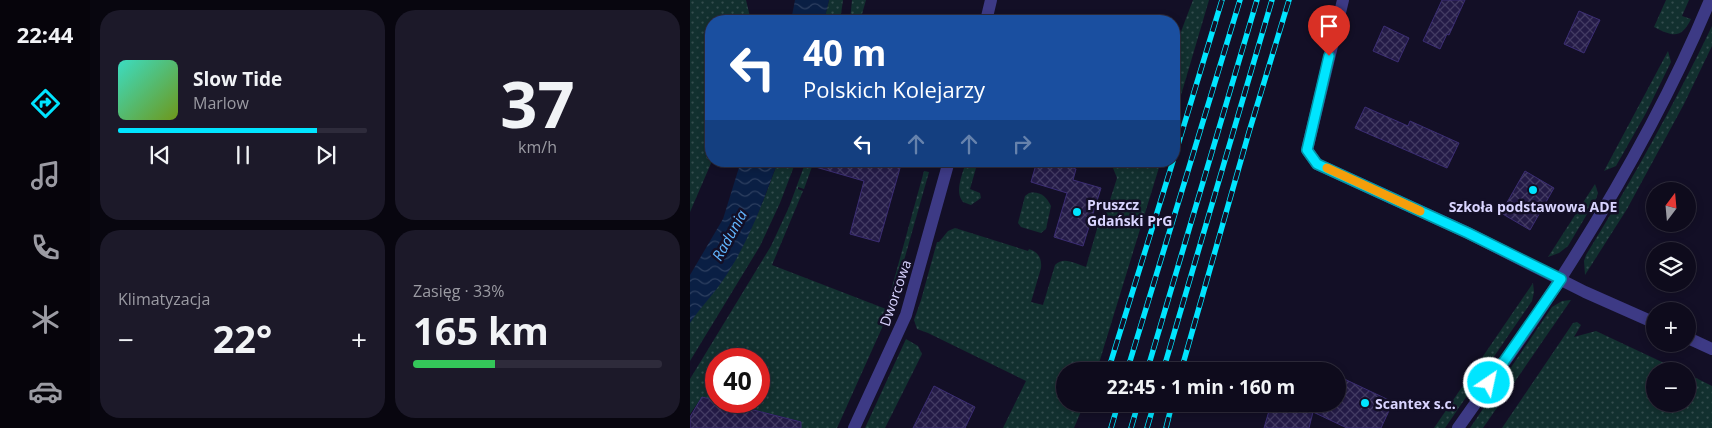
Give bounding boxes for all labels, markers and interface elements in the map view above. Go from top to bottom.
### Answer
pin [1308,5,1350,56]
icon: arrive [1315,12,1343,40]
text: 22:44 [17,19,73,49]
text: 40 m [803,29,886,76]
icon: left [720,35,785,100]
text: 37 [500,59,575,147]
text: Slow Tide [193,66,282,92]
text: Polskich Kolejarzy [803,74,985,104]
icon: directions [28,86,63,121]
text: Marlow [193,92,249,114]
icon: left [849,130,877,158]
icon: ahead [902,130,930,158]
icon: ahead [955,130,983,158]
icon: right [1008,130,1036,158]
text: km/h [518,136,557,158]
icon: previous [146,141,174,169]
icon: pause [229,141,257,169]
icon: next [312,141,340,169]
icon: music [28,158,63,193]
north arrow [1646,182,1696,232]
map controls [1646,182,1696,412]
marker: Szkoła podstawowa ADE [1527,184,1539,196]
place label: Pruszcz Gdański PrG [1087,195,1173,230]
place label: Szkoła podstawowa ADE [1449,197,1618,216]
water label: Radunia [707,206,751,264]
marker: Pruszcz Gdański PrG [1071,206,1083,218]
icon: phone [28,230,63,265]
button: layers [1646,242,1696,292]
street label: Dworcowa [875,257,915,329]
text: Zasięg · 33% [413,280,504,302]
text: Klimatyzacja [118,288,210,310]
icon: climate [28,302,63,337]
button: + [1646,302,1696,352]
text: 165 km [413,304,549,356]
text: 22° [213,312,272,364]
text: − [118,320,134,358]
text: + [351,320,367,358]
speed limit sign: 40 [705,348,770,413]
position arrow [1462,356,1514,408]
button: − [1646,362,1696,412]
icon: car [28,374,63,409]
text: 22:45 · 1 min · 160 m [1107,374,1295,400]
place label: Scantex s.c. [1375,394,1456,413]
marker: Scantex s.c. [1359,397,1371,409]

